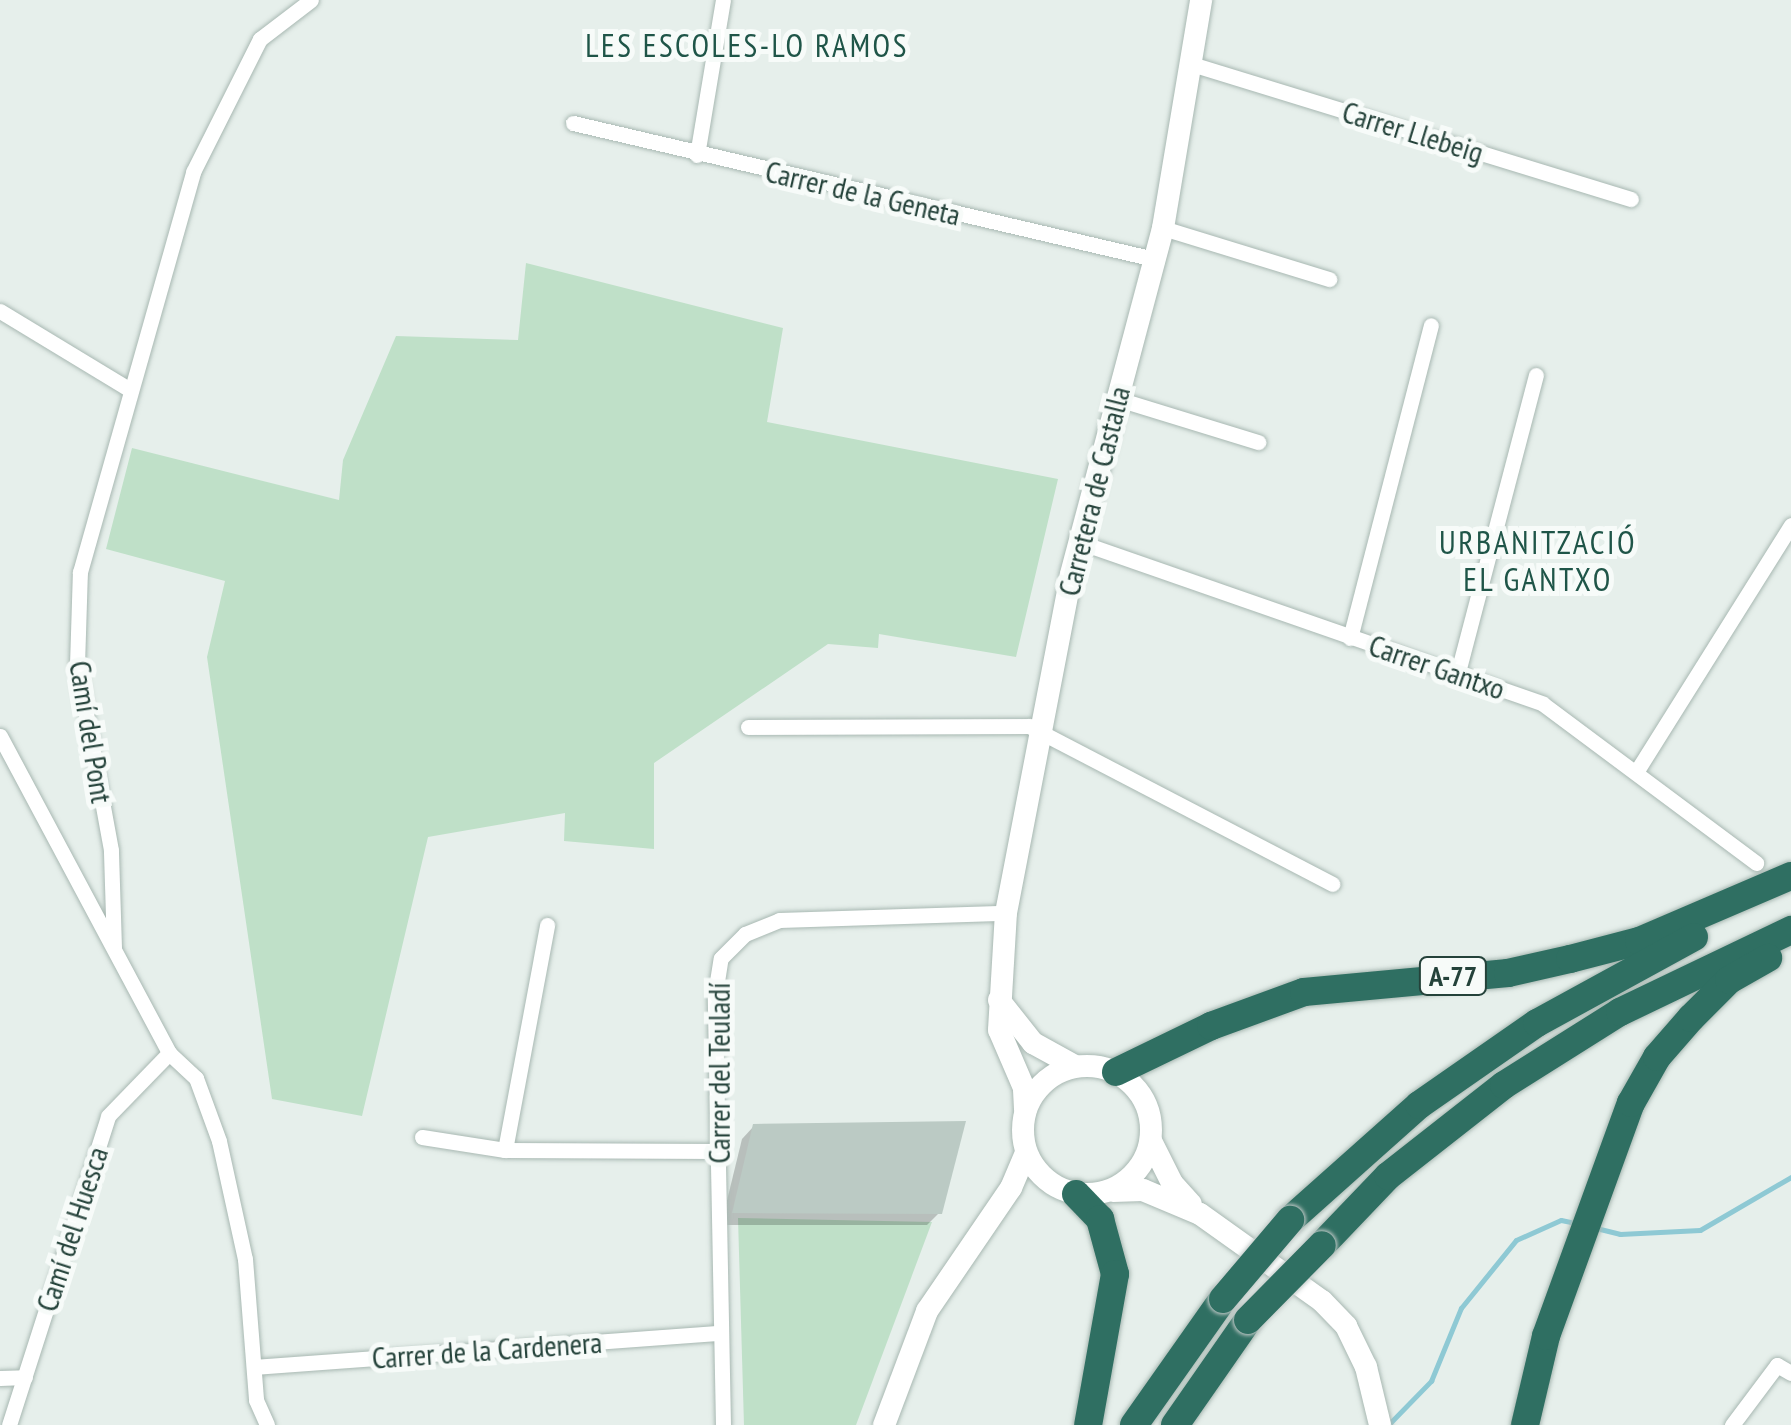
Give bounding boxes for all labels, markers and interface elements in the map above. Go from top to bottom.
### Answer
district label: LES ESCOLES-LO RAMOS [585,26,909,64]
street label: Carrer Llebeig [1338,94,1488,170]
street label: Carrer de la Geneta [762,153,964,233]
street label: Carretera de Castalla [1051,383,1137,599]
district label: URBANITZACIÓ EL GANTXO [1439,524,1637,599]
street label: Carrer Gantxo [1364,627,1510,707]
street label: Camí del Pont [62,658,120,806]
road number: A-77 [1418,953,1488,999]
street label: Carrer del Teuladí [701,982,737,1164]
street label: Camí del Huesca [28,1142,116,1316]
street label: Carrer de la Cardenera [371,1324,603,1376]

